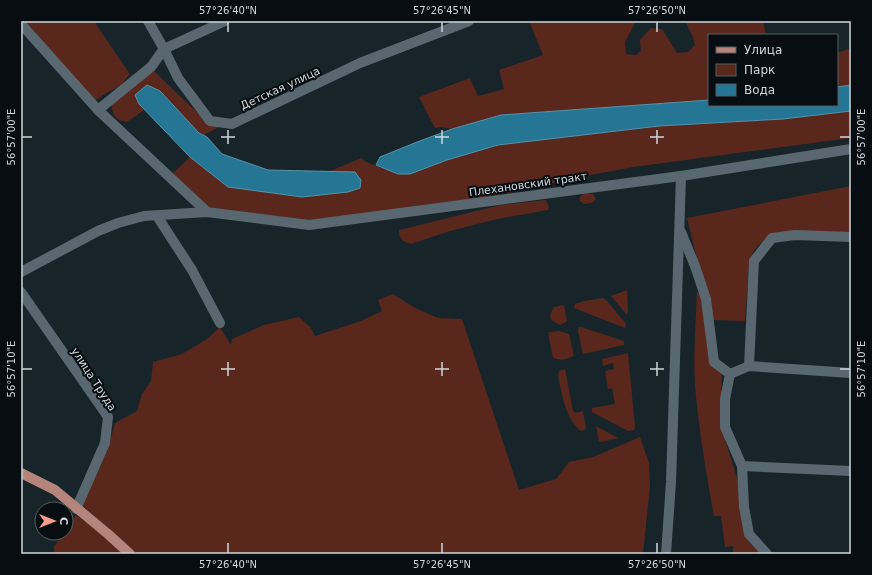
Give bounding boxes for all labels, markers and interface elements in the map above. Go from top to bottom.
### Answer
text: 57°26'40"N [199,5,257,16]
text: 57°26'45"N [413,5,471,16]
text: 57°26'50"N [628,5,686,16]
legend [708,34,838,106]
text: Улица [744,43,782,57]
text: Парк [744,63,775,77]
street label: Детская улица [238,64,322,113]
text: Вода [744,83,775,97]
text: 56°57'00"E [6,109,17,165]
text: 56°57'00"E [856,109,867,165]
street label: Плехановский тракт [468,170,589,199]
text: 56°57'10"E [6,341,17,397]
text: 56°57'10"E [856,341,867,397]
street label: улица Труда [68,345,119,413]
north arrow [34,501,74,541]
text: С [57,517,70,525]
text: 57°26'40"N [199,559,257,570]
text: 57°26'45"N [413,559,471,570]
text: 57°26'50"N [628,559,686,570]

